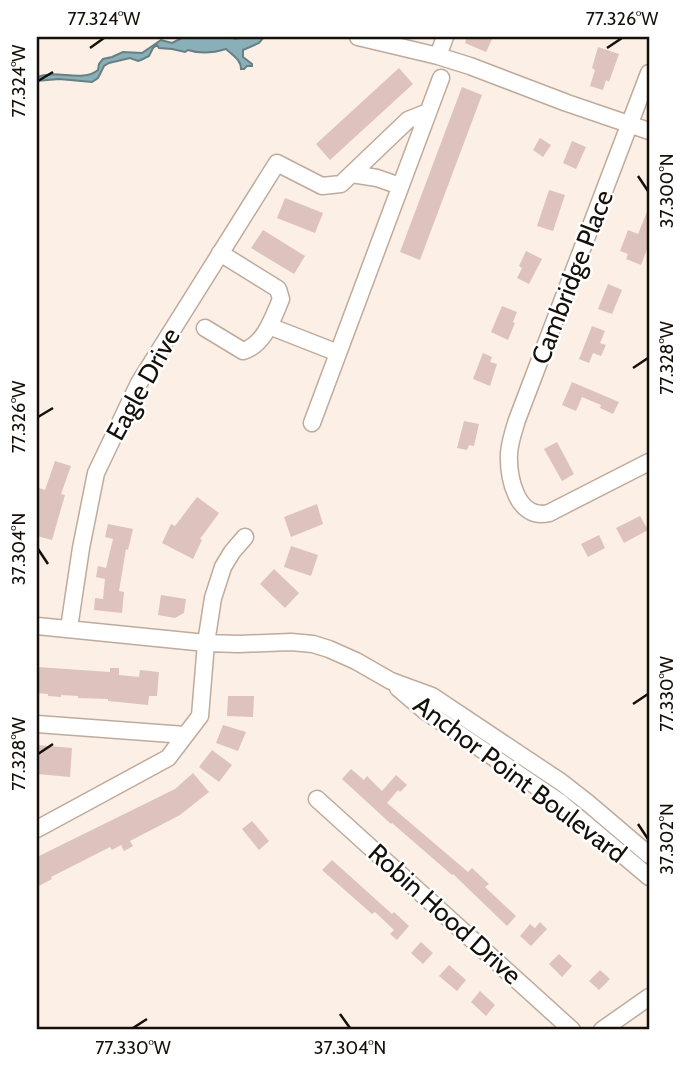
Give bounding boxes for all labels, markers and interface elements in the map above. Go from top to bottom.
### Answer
text: 77.324°W [68,8,140,30]
text: 77.326°W [586,8,658,30]
text: 77.324°W [8,45,30,117]
text: 37.300°N [656,154,678,228]
street label: Cambridge Place [524,185,620,369]
text: 77.328°W [656,321,678,395]
street label: Eagle Drive [99,322,187,446]
text: 77.326°W [8,381,30,453]
text: 37.304°N [8,513,30,585]
text: 77.330°W [656,656,678,732]
street label: Anchor Point Boulevard [407,689,633,869]
text: 77.328°W [8,717,30,791]
text: 37.302°N [656,803,678,875]
street label: Robin Hood Drive [362,837,528,991]
text: 77.330°W [95,1037,171,1059]
text: 37.304°N [314,1037,386,1059]

